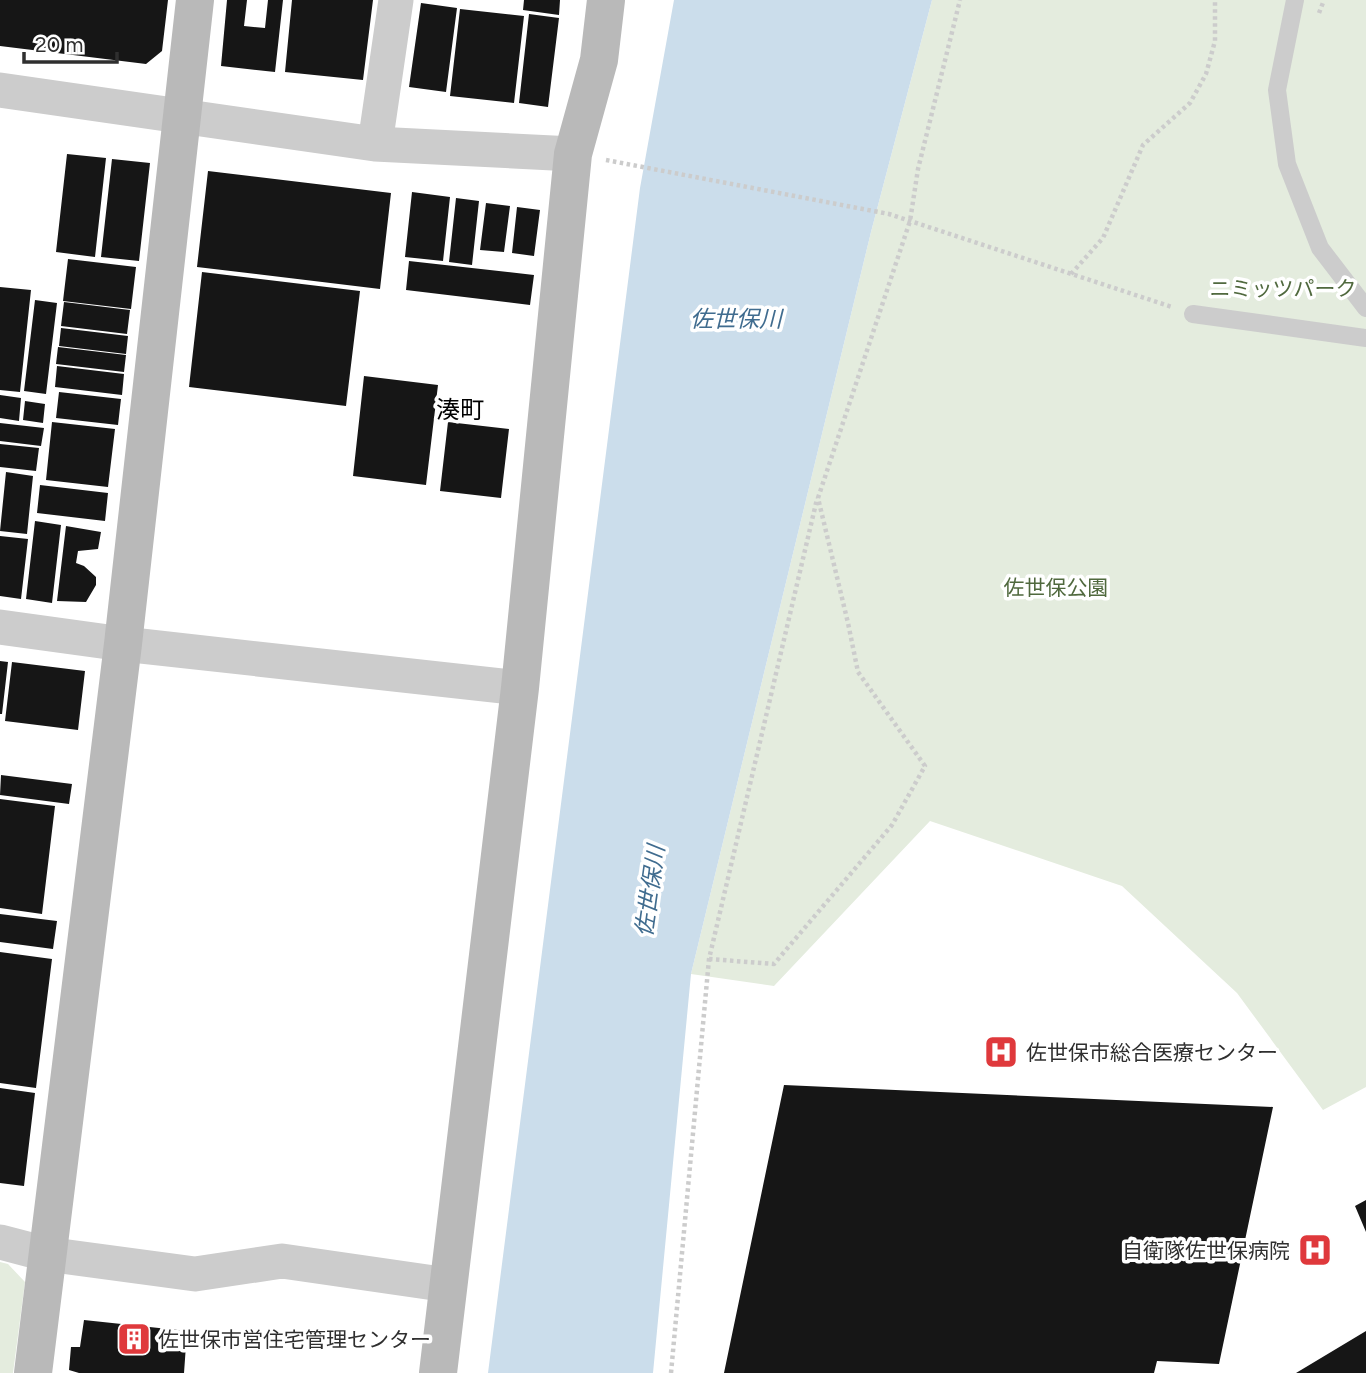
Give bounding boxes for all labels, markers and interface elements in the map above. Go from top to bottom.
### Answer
scale bar [24,21,117,65]
text: 20 m [35,32,83,57]
park label: ニミッツパーク [1210,276,1357,301]
water label: 佐世保川 [690,305,785,333]
district label: 湊町 [436,395,484,424]
park label: 佐世保公園 [1004,575,1109,600]
water label: 佐世保川 [630,841,671,939]
hospital icon: 佐世保市総合医療センター [982,1033,1020,1071]
place label: 佐世保市総合医療センター [1026,1040,1278,1065]
hospital icon: 自衛隊佐世保病院 [1296,1231,1334,1269]
place label: 自衛隊佐世保病院 [1122,1238,1290,1263]
building icon: 佐世保市営住宅管理センター [115,1320,153,1358]
place label: 佐世保市営住宅管理センター [158,1327,431,1352]

